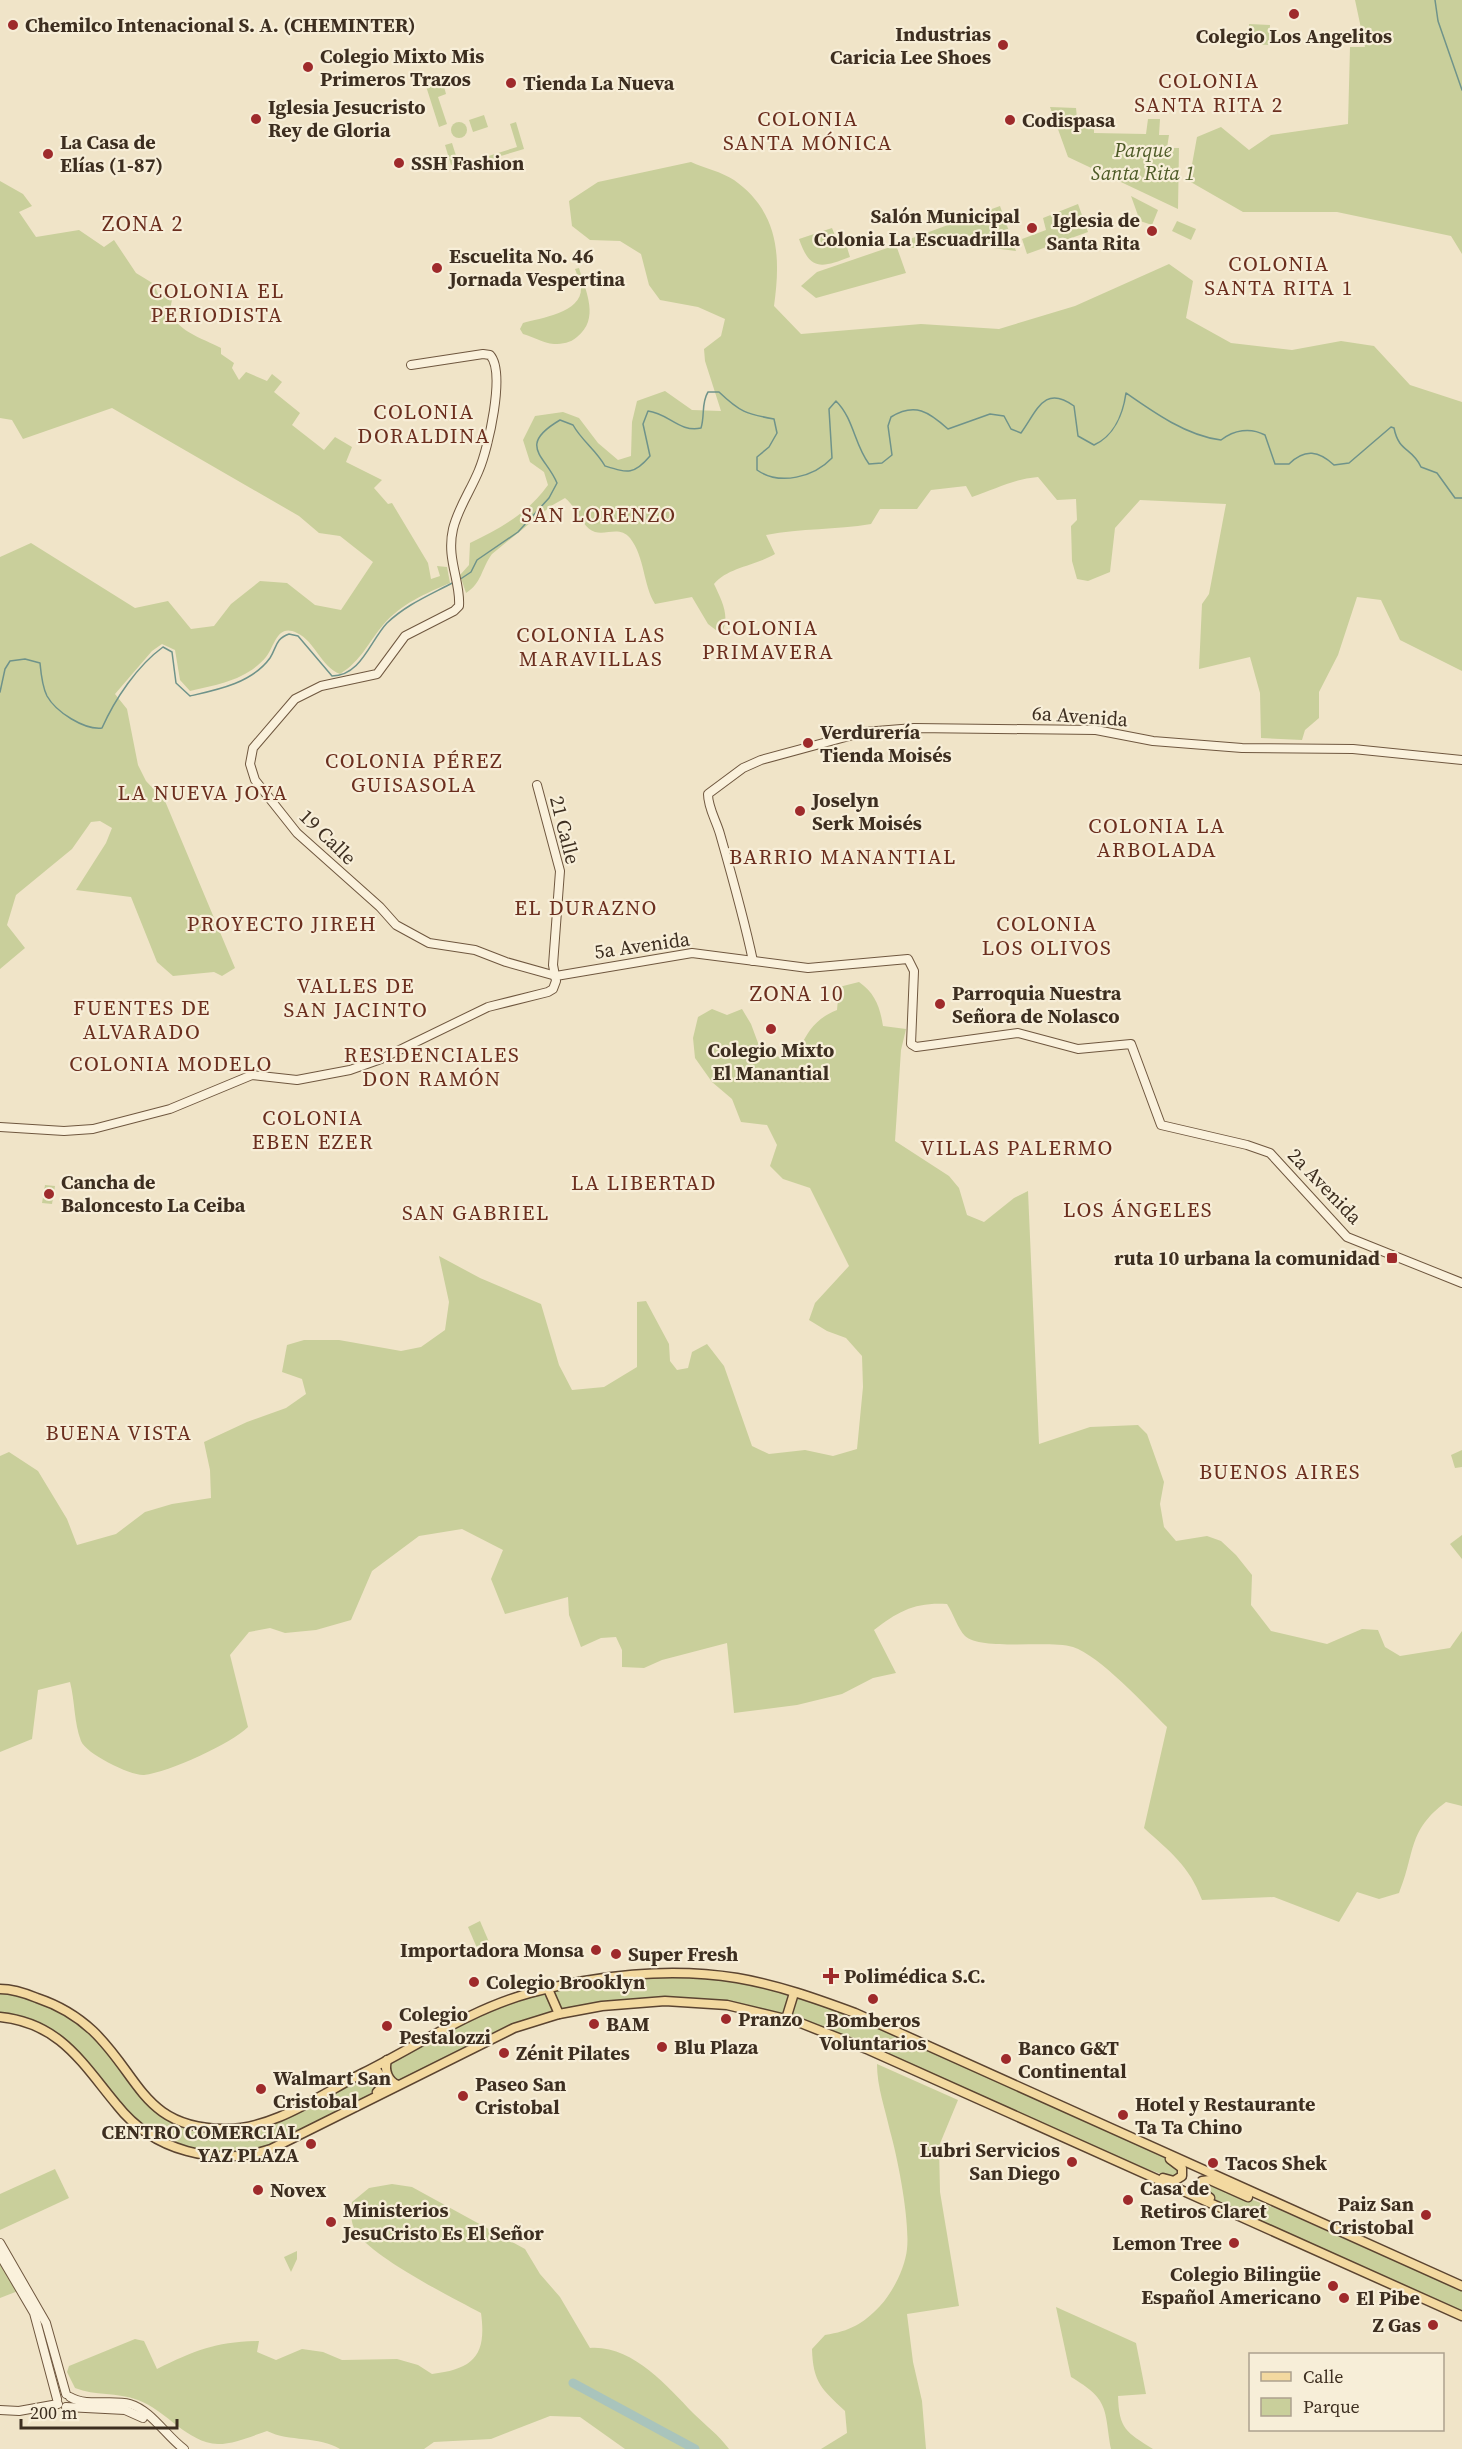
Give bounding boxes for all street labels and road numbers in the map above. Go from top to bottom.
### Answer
street label: 6a Avenida [1031,699,1130,733]
street label: 21 Calle [543,793,587,867]
street label: 19 Calle [293,803,363,871]
street label: 5a Avenida [592,924,692,966]
street label: 2a Avenida [1282,1142,1369,1231]

